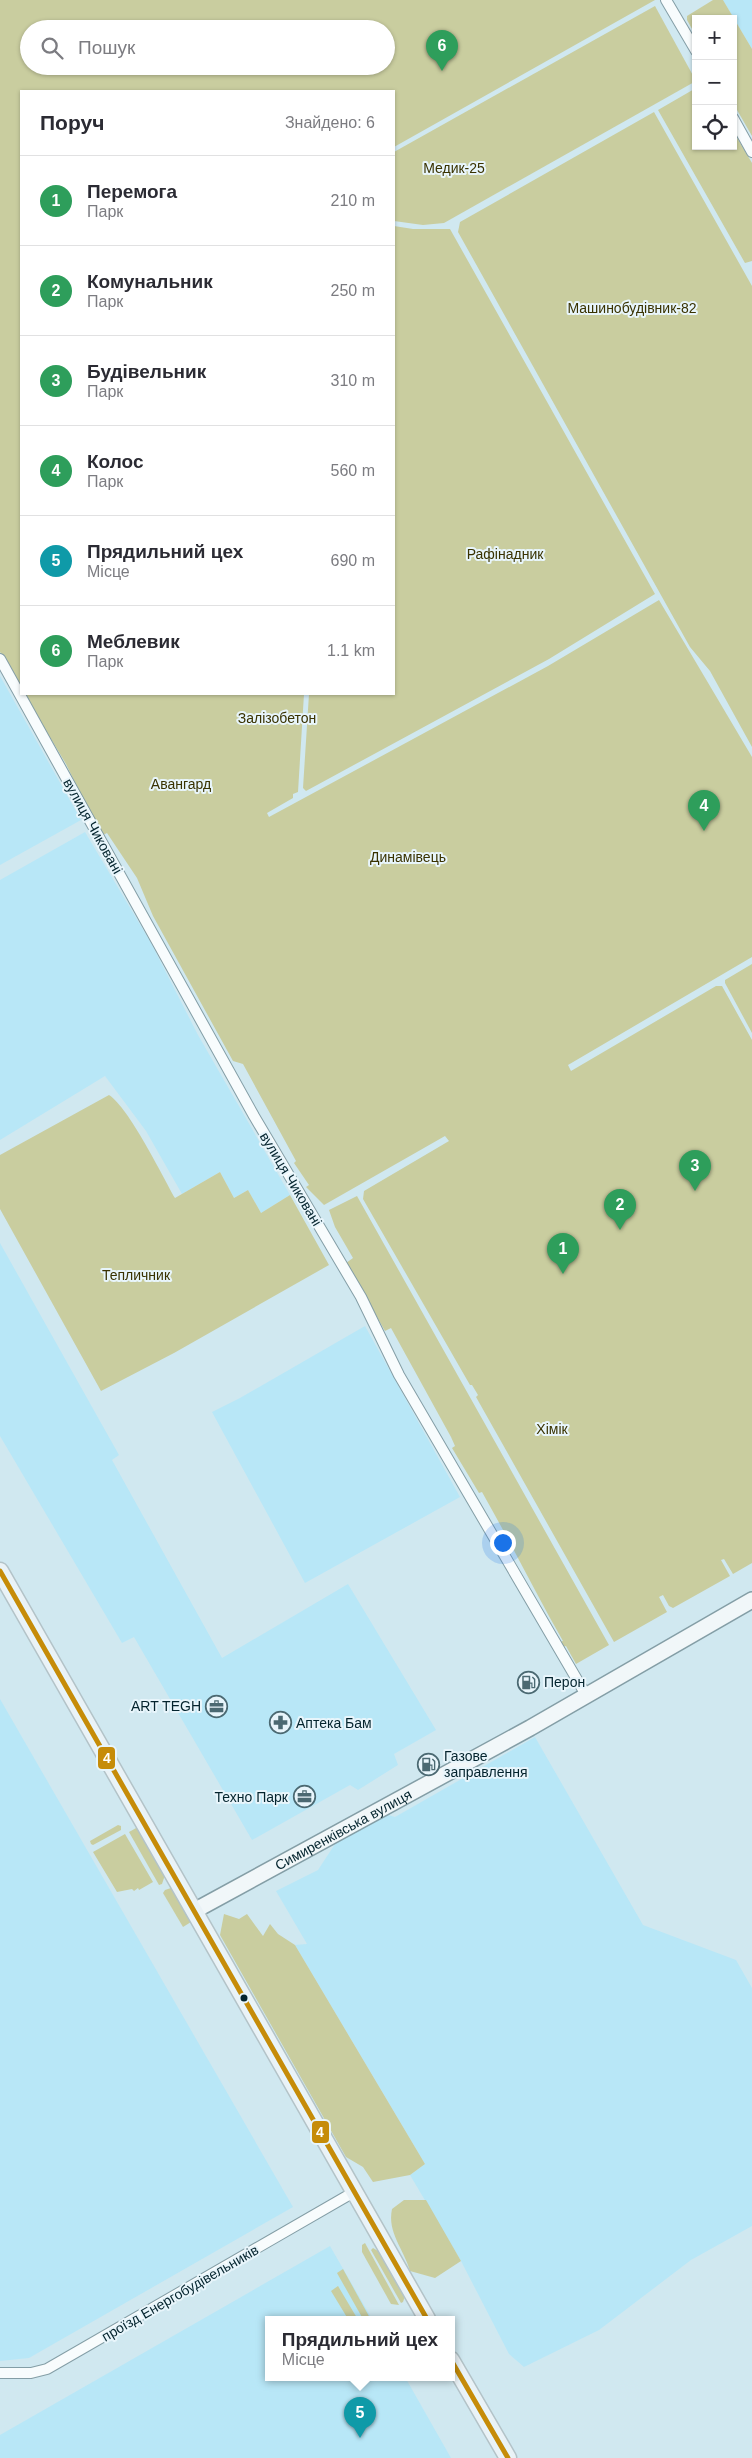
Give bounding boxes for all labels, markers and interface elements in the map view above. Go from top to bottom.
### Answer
map controls [692,15,737,150]
button: + [692,15,737,60]
search box [20,20,395,75]
pin: 6 [426,30,458,71]
icon: search [38,34,66,62]
text: Пошук [78,37,135,58]
button: − [692,60,737,105]
button: locate [692,105,737,150]
text: Поруч [40,111,104,134]
text: Знайдено: 6 [285,114,375,131]
park label: Медик-25 [423,160,485,176]
text: Перемога [87,181,177,202]
text: 1 [52,192,60,209]
text: 210 m [331,192,375,209]
text: Парк [87,203,123,220]
text: Комунальник [87,271,213,292]
text: 2 [52,282,60,299]
text: 250 m [331,282,375,299]
text: Парк [87,293,123,310]
park label: Машинобудівник-82 [567,300,697,316]
text: Будівельник [87,361,206,382]
text: 3 [52,372,60,389]
text: 310 m [331,372,375,389]
text: Парк [87,383,123,400]
text: Колос [87,451,143,472]
text: 4 [52,462,60,479]
text: 560 m [331,462,375,479]
text: Парк [87,473,123,490]
text: Прядильний цех [87,541,243,562]
park label: Рафінадник [467,546,544,562]
text: 5 [52,552,60,569]
text: 690 m [331,552,375,569]
text: Місце [87,563,130,580]
text: Меблевик [87,631,180,652]
text: 6 [52,642,60,659]
text: 1.1 km [327,642,375,659]
text: Парк [87,653,123,670]
park label: Залізобетон [238,710,316,726]
street label: вулиця Чиковані [60,776,126,876]
park label: Авангард [151,776,211,792]
pin: 4 [688,790,720,831]
park label: Динамівець [370,849,446,865]
street label: вулиця Чиковані [257,1129,325,1229]
pin: 3 [679,1150,711,1191]
pin: 2 [604,1189,636,1230]
pin: 1 [547,1233,579,1274]
park label: Тепличник [102,1267,171,1283]
park label: Хімік [536,1421,569,1437]
your location [490,1530,516,1556]
fuel station icon: Перон [516,1670,540,1694]
place label: Перон [544,1674,585,1690]
office icon: ART TEGH [205,1694,229,1718]
place label: ART TEGH [131,1698,201,1714]
pharmacy icon: Аптека Бам [268,1711,292,1735]
place label: Аптека Бам [296,1715,372,1731]
line badge: 4 [97,1746,116,1770]
place label: Газове заправлення [444,1748,527,1780]
text: 4 [103,1750,111,1766]
fuel station icon: Газове заправлення [416,1752,440,1776]
office icon: Техно Парк [292,1785,316,1809]
street label: Симиренківська вулиця [272,1786,414,1873]
place label: Техно Парк [215,1789,289,1805]
unlabelled marker [239,1993,249,2003]
line badge: 4 [311,2120,330,2144]
text: 4 [316,2124,324,2140]
street label: проїзд Енергобудівельників [99,2242,261,2344]
popup [265,2316,455,2381]
text: Прядильний цех [282,2329,438,2350]
text: Місце [282,2351,325,2368]
pin: 5 [344,2397,376,2438]

